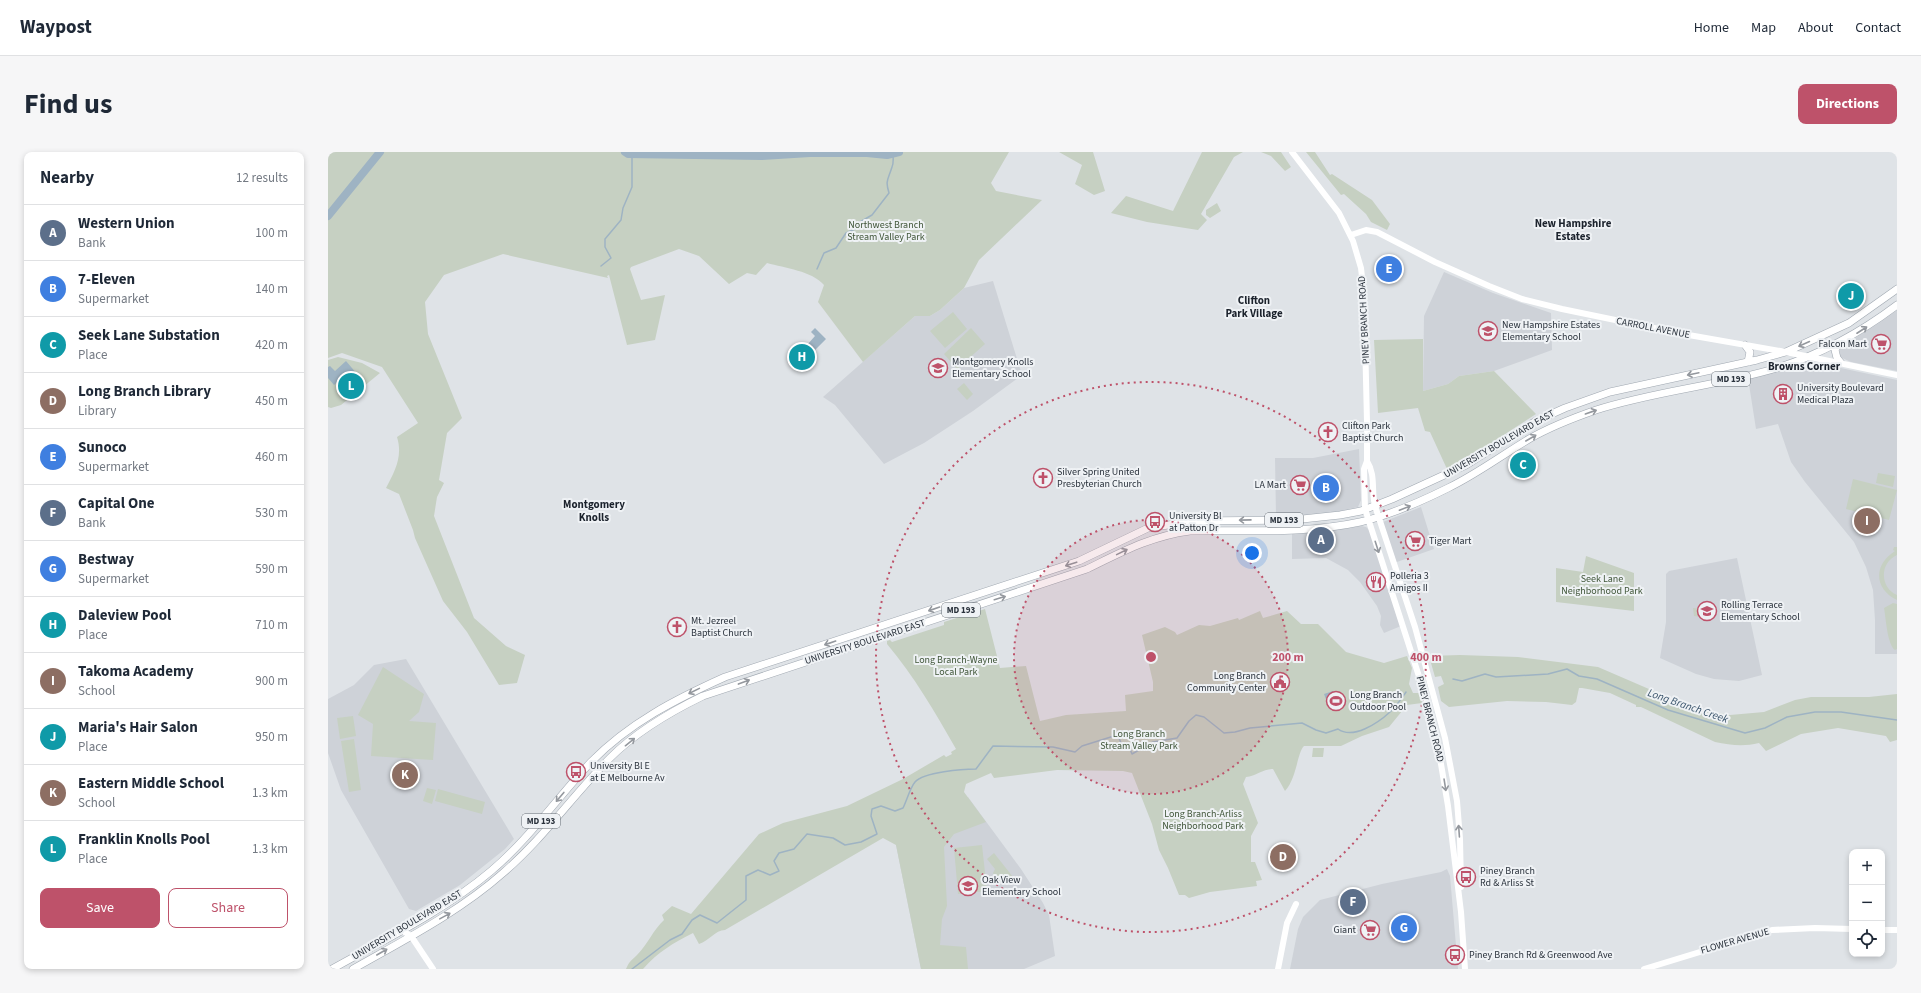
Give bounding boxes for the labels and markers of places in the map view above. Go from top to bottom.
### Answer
pin: E [1376,254,1402,284]
pin: J [1838,281,1864,311]
place label: New Hampshire Estates Elementary School [1502,318,1600,344]
school or university icon: New Hampshire Estates Elementary School [1477,320,1499,342]
supermarket icon: Falcon Mart [1870,333,1892,355]
place label: Falcon Mart [1818,337,1868,351]
pin: H [789,342,815,372]
place label: Montgomery Knolls Elementary School [952,355,1033,381]
school or university icon: Montgomery Knolls Elementary School [927,357,949,379]
pin: L [338,371,364,401]
place label: University Boulevard Medical Plaza [1797,381,1884,407]
building icon: University Boulevard Medical Plaza [1772,383,1794,405]
place label: Clifton Park Baptist Church [1342,419,1403,445]
church icon: Clifton Park Baptist Church [1317,421,1339,443]
pin: C [1510,450,1536,480]
place label: Silver Spring United Presbyterian Church [1057,465,1142,491]
church icon: Silver Spring United Presbyterian Church [1032,467,1054,489]
pin: B [1313,473,1339,503]
supermarket icon: LA Mart [1289,474,1311,496]
place label: LA Mart [1255,478,1287,492]
pin: I [1854,506,1880,536]
place label: University Bl at Patton Dr [1169,509,1222,535]
bus stop icon: University Bl at Patton Dr [1144,511,1166,533]
pin: A [1308,525,1334,555]
supermarket icon: Tiger Mart [1404,530,1426,552]
place label: Tiger Mart [1429,534,1472,548]
place label: Polleria 3 Amigos II [1390,569,1429,595]
restaurant icon: Polleria 3 Amigos II [1365,571,1387,593]
place label: Rolling Terrace Elementary School [1721,598,1800,624]
school or university icon: Rolling Terrace Elementary School [1696,600,1718,622]
place label: Mt. Jezreel Baptist Church [691,614,752,640]
church icon: Mt. Jezreel Baptist Church [666,616,688,638]
centre of rings [1144,650,1158,664]
place label: Long Branch Community Center [1187,669,1267,695]
public building icon: Long Branch Community Center [1269,671,1291,693]
place label: Long Branch Outdoor Pool [1350,688,1406,714]
sports icon: Long Branch Outdoor Pool [1325,690,1347,712]
place label: University Bl E at E Melbourne Av [590,759,665,785]
pin: K [392,760,418,790]
bus stop icon: University Bl E at E Melbourne Av [565,761,587,783]
pin: D [1270,842,1296,872]
place label: Piney Branch Rd & Arliss St [1480,864,1535,890]
bus stop icon: Piney Branch Rd & Arliss St [1455,866,1477,888]
place label: Oak View Elementary School [982,873,1061,899]
school or university icon: Oak View Elementary School [957,875,979,897]
pin: F [1340,887,1366,917]
pin: G [1391,913,1417,943]
supermarket icon: Giant [1359,919,1381,941]
place label: Giant [1333,923,1357,937]
bus stop icon: Piney Branch Rd & Greenwood Ave [1444,944,1466,966]
place label: Piney Branch Rd & Greenwood Ave [1469,948,1613,962]

